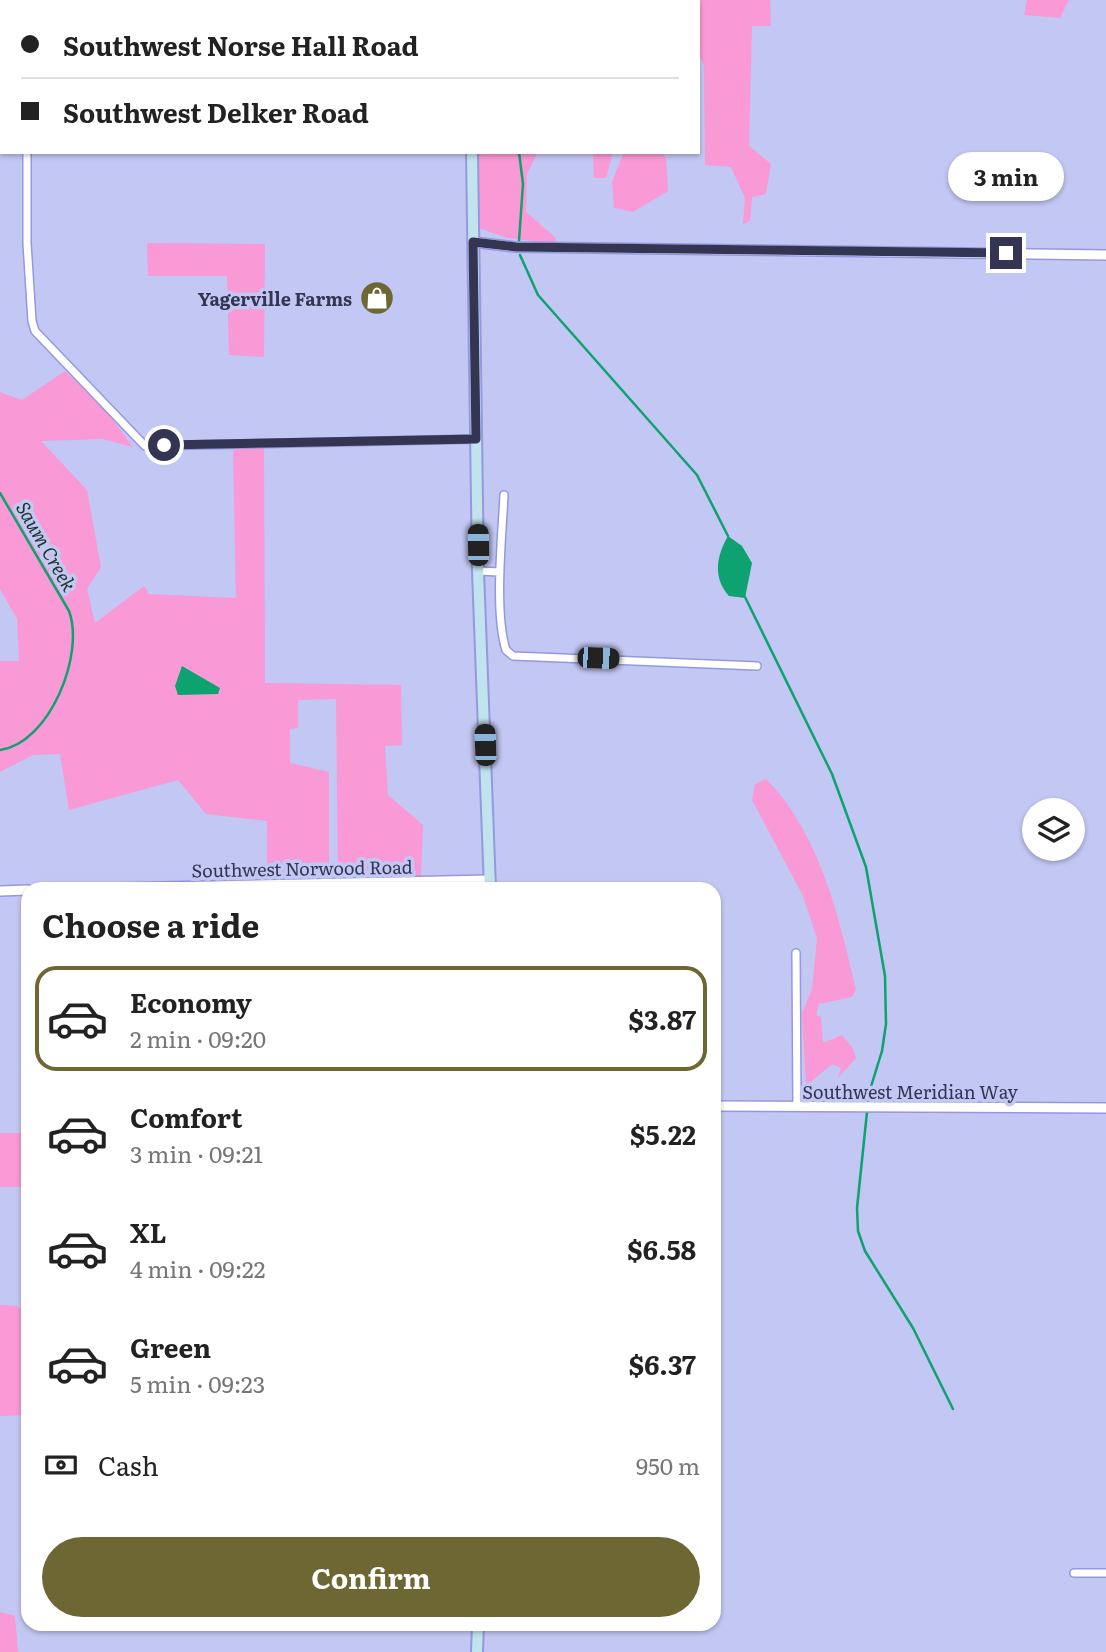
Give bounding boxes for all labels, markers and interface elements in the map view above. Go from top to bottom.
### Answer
text: Southwest Norse Hall Road [63,25,419,64]
text: Southwest Delker Road [63,92,369,131]
callout: 3 min [948,152,1064,201]
text: 3 min [974,159,1038,193]
route end [990,237,1022,269]
shop icon: Yagerville Farms [358,279,396,317]
place label: Yagerville Farms [198,285,352,312]
route start [148,429,180,461]
water label: Saum Creek [10,496,84,597]
car [468,524,489,566]
car [577,647,620,669]
car [474,724,497,766]
map controls [1022,798,1085,861]
button: layers [1022,798,1085,861]
street label: Southwest Norwood Road [191,853,413,883]
text: Choose a ride [42,900,259,948]
text: Economy [130,982,252,1021]
icon: car [46,987,109,1050]
text: $3.87 [628,999,696,1038]
text: 2 min · 09:20 [130,1021,266,1055]
street label: Southwest Meridian Way [802,1078,1018,1105]
text: Comfort [130,1097,242,1136]
icon: car [46,1102,109,1165]
text: $5.22 [630,1114,696,1153]
text: 3 min · 09:21 [130,1136,263,1170]
text: XL [130,1212,167,1251]
icon: car [46,1217,109,1280]
text: $6.58 [627,1229,696,1268]
text: 4 min · 09:22 [130,1251,265,1285]
text: Green [130,1327,211,1366]
icon: car [46,1332,109,1395]
text: $6.37 [629,1344,696,1383]
text: 5 min · 09:23 [130,1366,265,1400]
text: Cash [98,1445,159,1484]
icon: cash [42,1446,80,1484]
text: 950 m [636,1448,700,1482]
button: Confirm [42,1537,700,1617]

